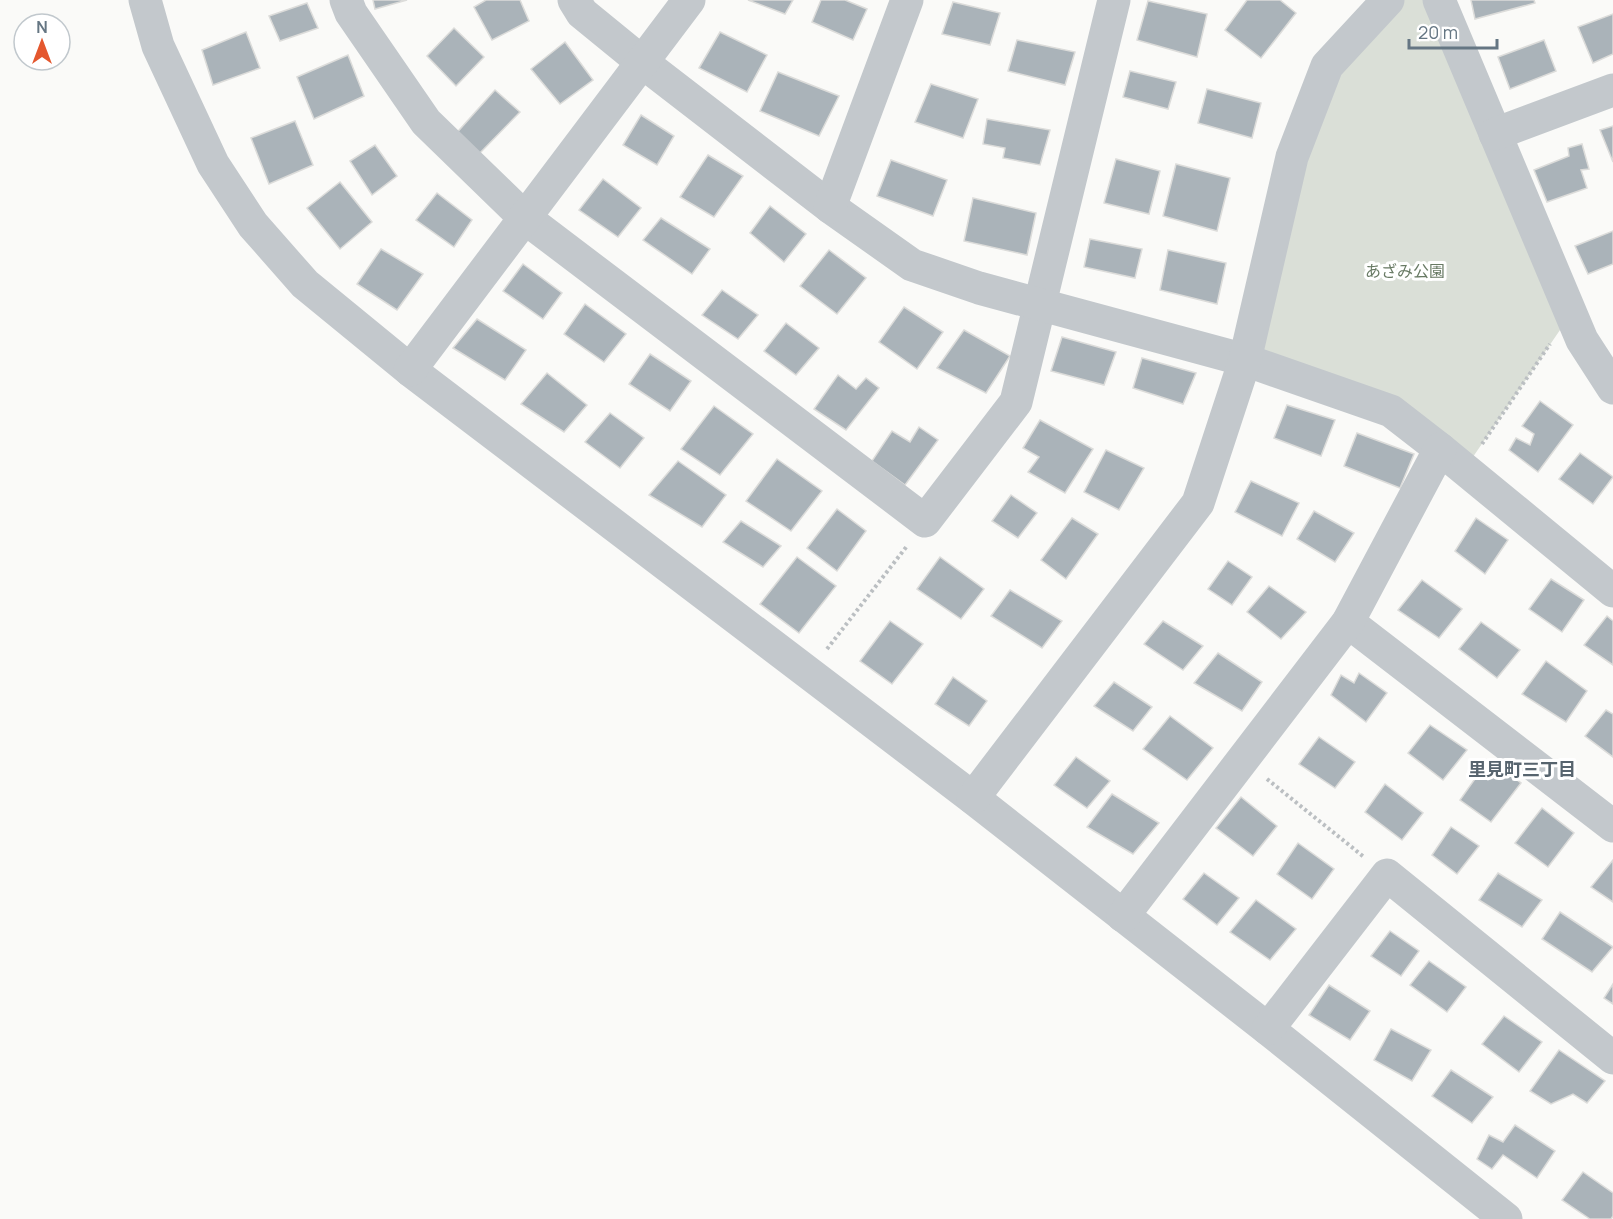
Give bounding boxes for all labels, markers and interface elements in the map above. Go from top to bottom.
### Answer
north arrow [12,12,72,72]
scale bar [1409,12,1498,50]
text: N [36,16,48,38]
text: 20 m [1418,20,1458,44]
park label: あざみ公園 [1365,260,1445,282]
district label: 里見町三丁目 [1468,757,1576,781]

